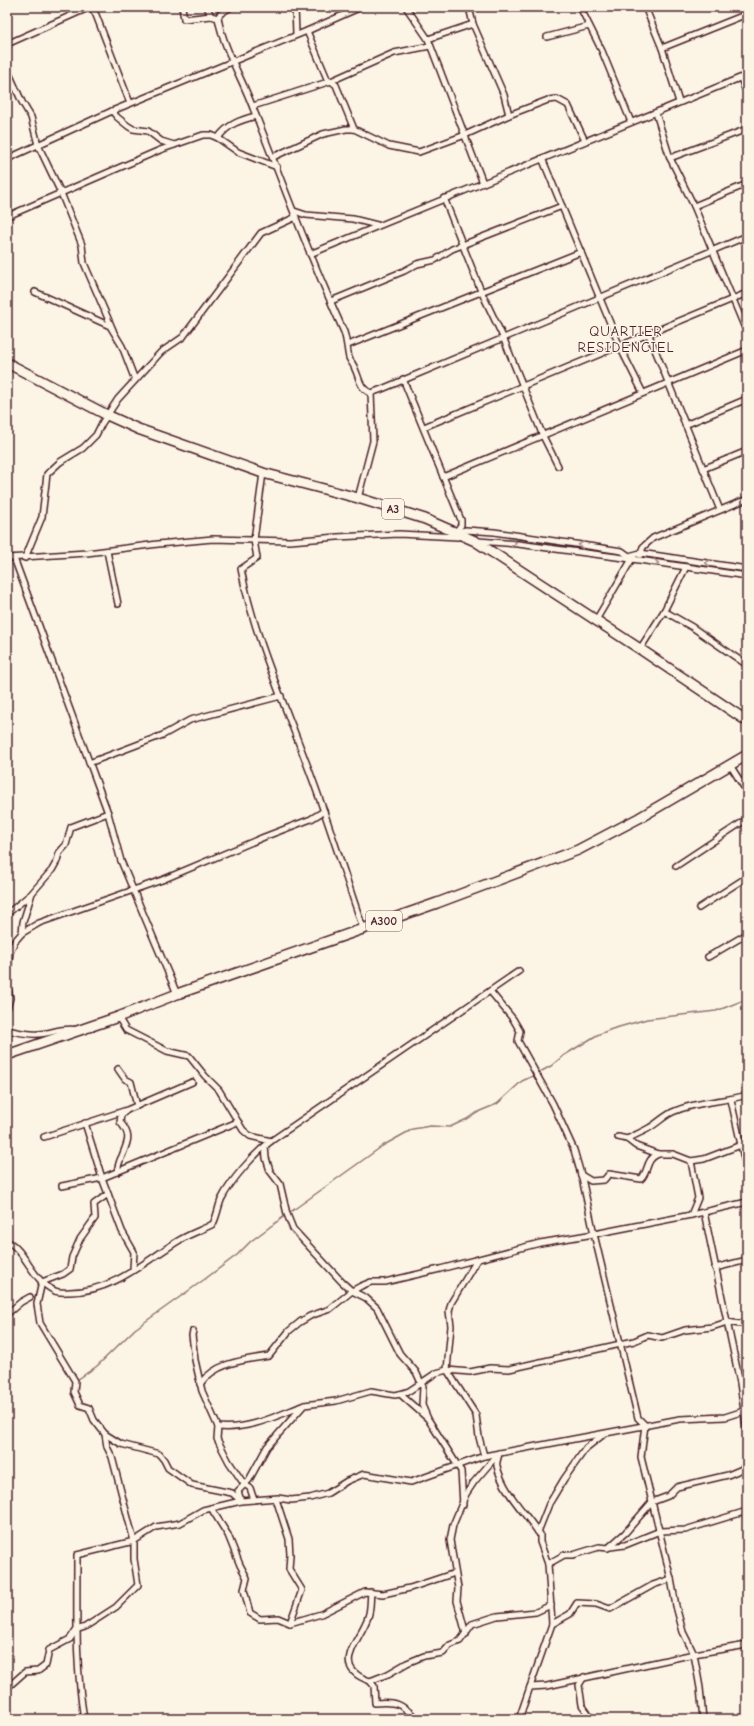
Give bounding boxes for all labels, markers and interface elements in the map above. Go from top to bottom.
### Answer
district label: QUARTIER RESIDENCIEL [578,323,675,356]
road number: A3 [382,499,404,519]
one-way arrow [511,538,517,547]
one-way arrow [578,541,584,550]
one-way arrow [653,558,659,566]
one-way arrow [705,559,711,568]
road number: A300 [366,911,402,931]

